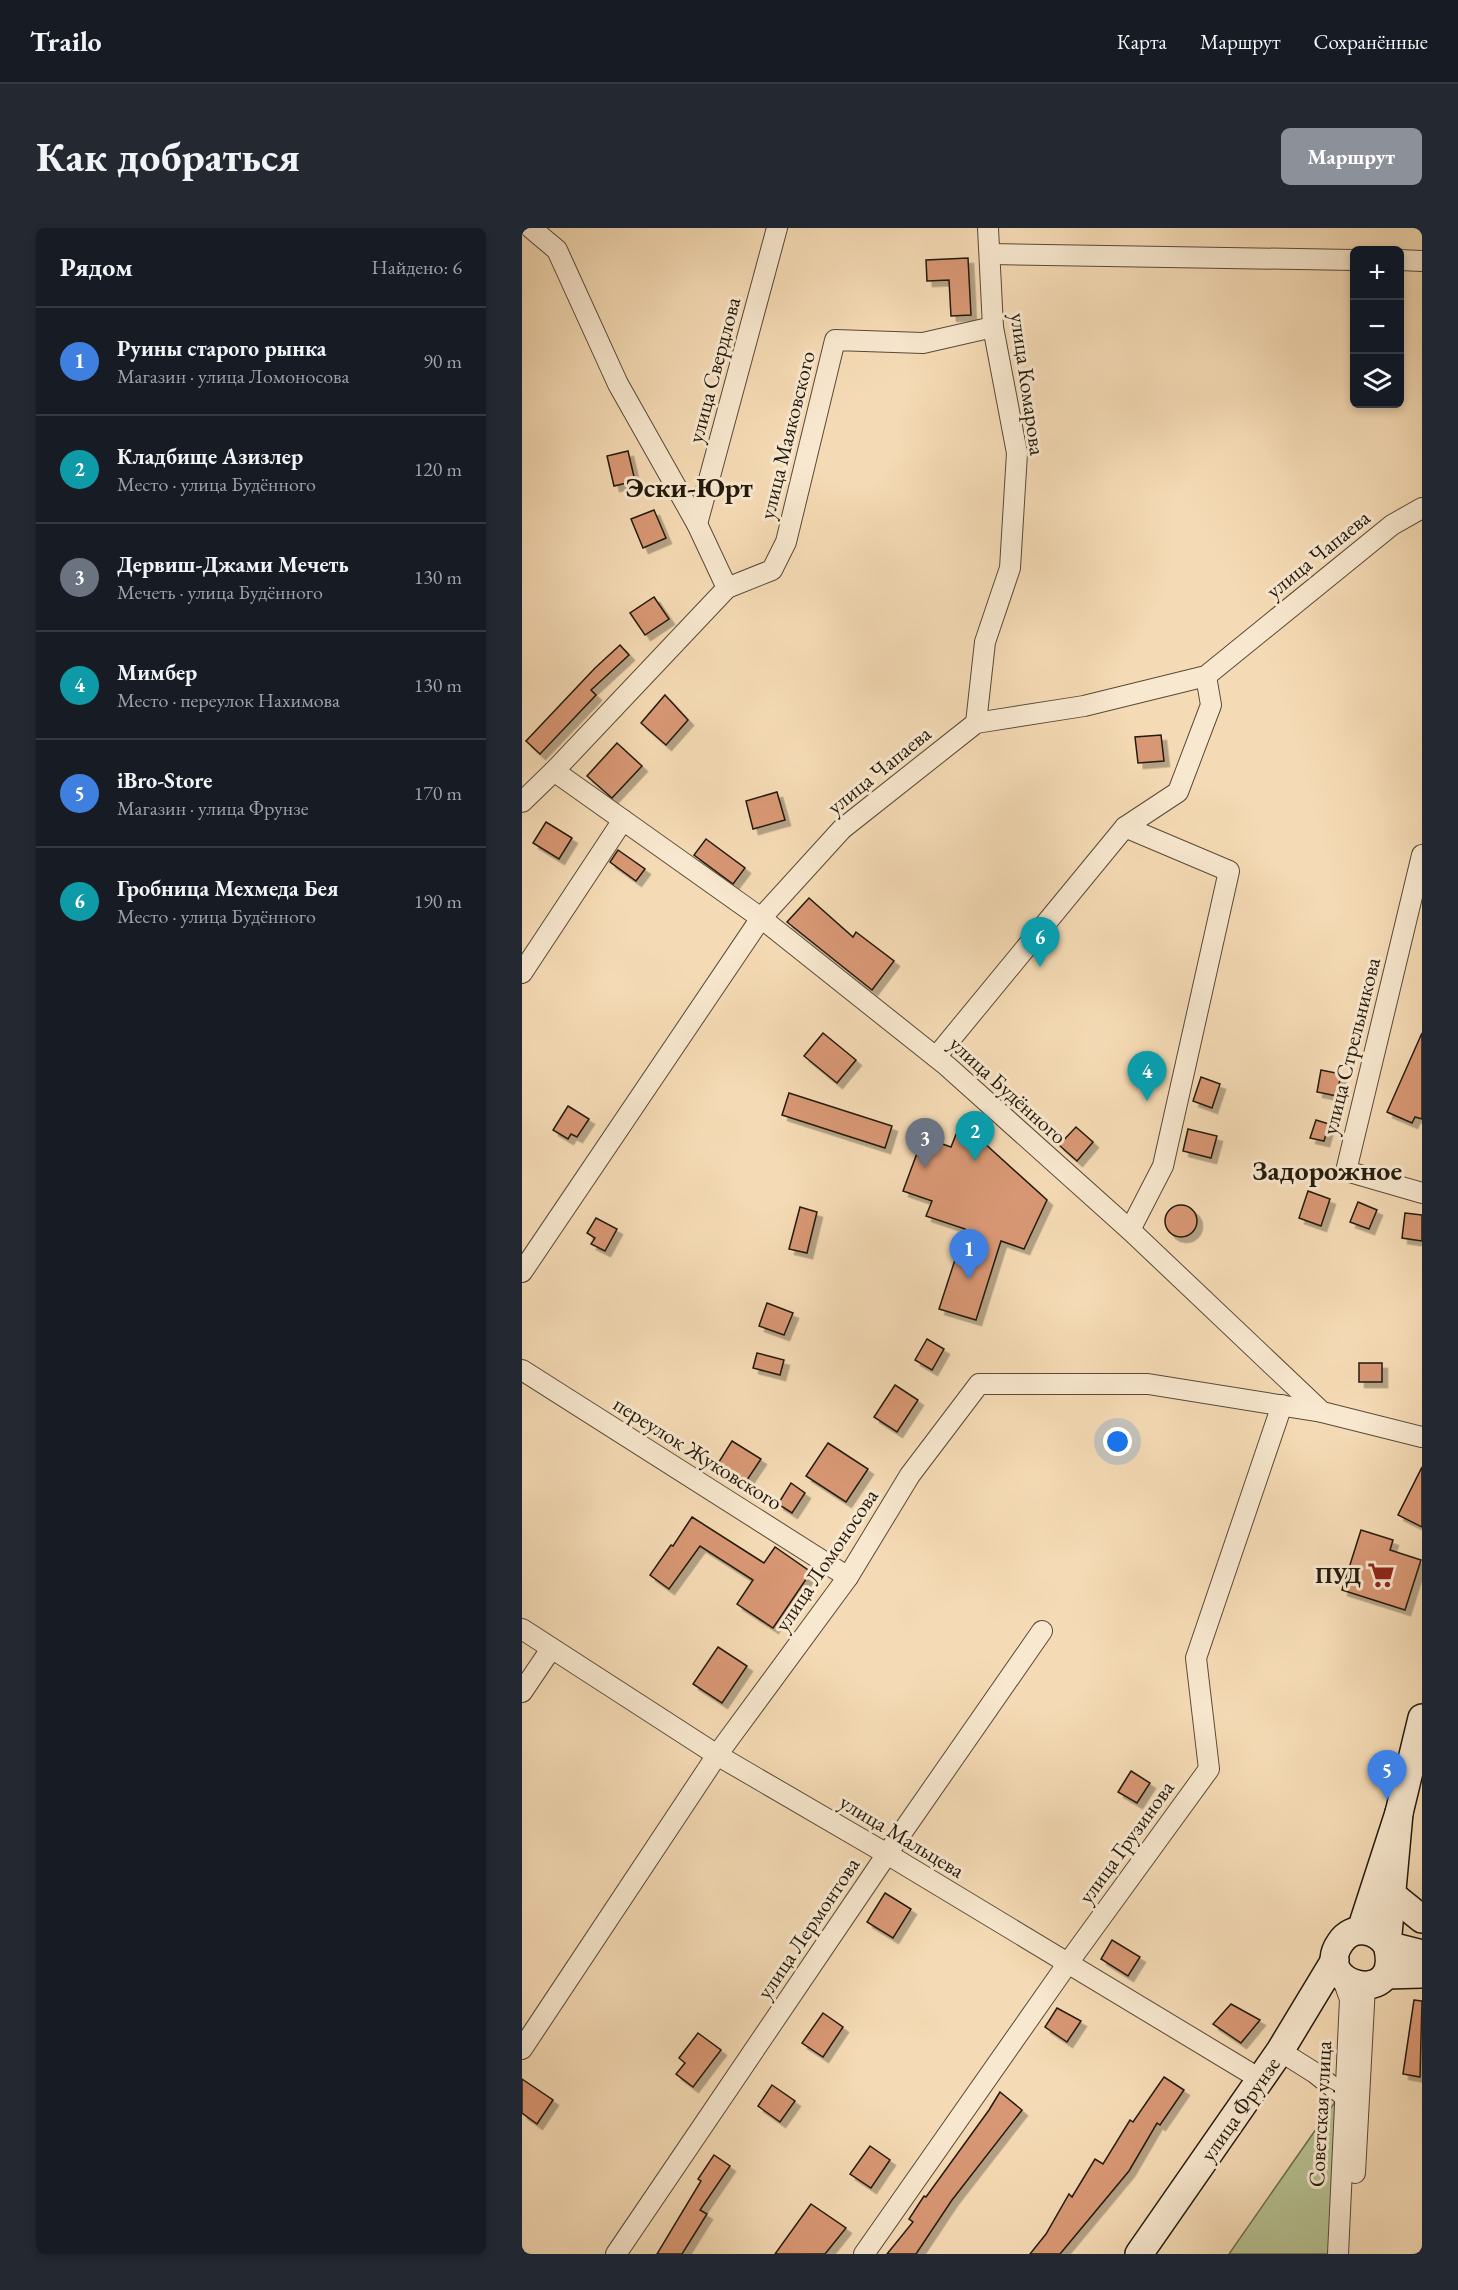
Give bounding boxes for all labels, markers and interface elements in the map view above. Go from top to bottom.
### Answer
text: Trailo [30,23,102,59]
text: Карта [1117,28,1167,55]
text: Маршрут [1200,28,1281,55]
text: Сохранённые [1314,28,1428,55]
button: Маршрут [1281,128,1422,185]
text: Как добраться [36,129,300,184]
map controls [1350,246,1404,408]
button: + [1350,246,1404,300]
text: Рядом [60,250,133,284]
text: Найдено: 6 [371,254,462,280]
street label: улица Свердлова [681,294,747,446]
button: − [1350,300,1404,354]
street label: улица Комарова [1004,311,1052,457]
text: Руины старого рынка [117,334,327,363]
text: 1 [74,348,85,374]
text: 90 m [423,348,462,374]
street label: улица Маяковского [752,348,822,522]
button: layers [1350,354,1404,408]
text: Магазин · улица Ломоносова [117,363,350,389]
text: Кладбище Азизлер [117,442,303,471]
text: 2 [74,456,85,482]
text: 120 m [414,456,462,482]
district label: Эски-Юрт [625,469,753,505]
text: Место · улица Будённого [117,471,316,497]
street label: улица Чапаева [1260,503,1376,605]
text: Дервиш-Джами Мечеть [117,550,349,579]
text: 3 [74,564,85,590]
text: 130 m [414,564,462,590]
text: Мечеть · улица Будённого [117,579,323,605]
text: Мимбер [117,658,197,687]
text: 4 [74,672,85,698]
text: 130 m [414,672,462,698]
text: Место · переулок Нахимова [117,687,340,713]
street label: улица Чапаева [821,719,937,821]
text: iBro-Store [117,766,212,795]
text: 5 [74,780,85,806]
text: 170 m [414,780,462,806]
text: Магазин · улица Фрунзе [117,795,309,821]
text: Гробница Мехмеда Бея [117,874,339,903]
text: 6 [74,888,85,914]
text: 190 m [414,888,462,914]
text: Место · улица Будённого [117,903,316,929]
pin: 6 [1020,918,1060,967]
street label: улица Стрельникова [1315,954,1387,1138]
street label: улица Будённого [943,1029,1073,1151]
pin: 4 [1128,1052,1166,1101]
pin: 2 [956,1112,994,1161]
pin: 3 [906,1118,944,1168]
district label: Задорожное [1252,1152,1402,1188]
pin: 1 [950,1230,988,1279]
street label: переулок Жуковского [608,1389,788,1517]
your location [1103,1427,1132,1456]
street label: улица Ломоносова [767,1483,885,1637]
supermarket icon: ПУД [1366,1560,1396,1590]
place label: ПУД [1315,1561,1361,1590]
pin: 5 [1368,1750,1406,1800]
street label: улица Грузинова [1071,1774,1181,1909]
street label: улица Мальцева [834,1787,970,1885]
street label: улица Лермонтова [750,1851,866,2005]
street label: Советская улица [1302,2040,1338,2188]
street label: улица Фрунзе [1193,2051,1287,2167]

